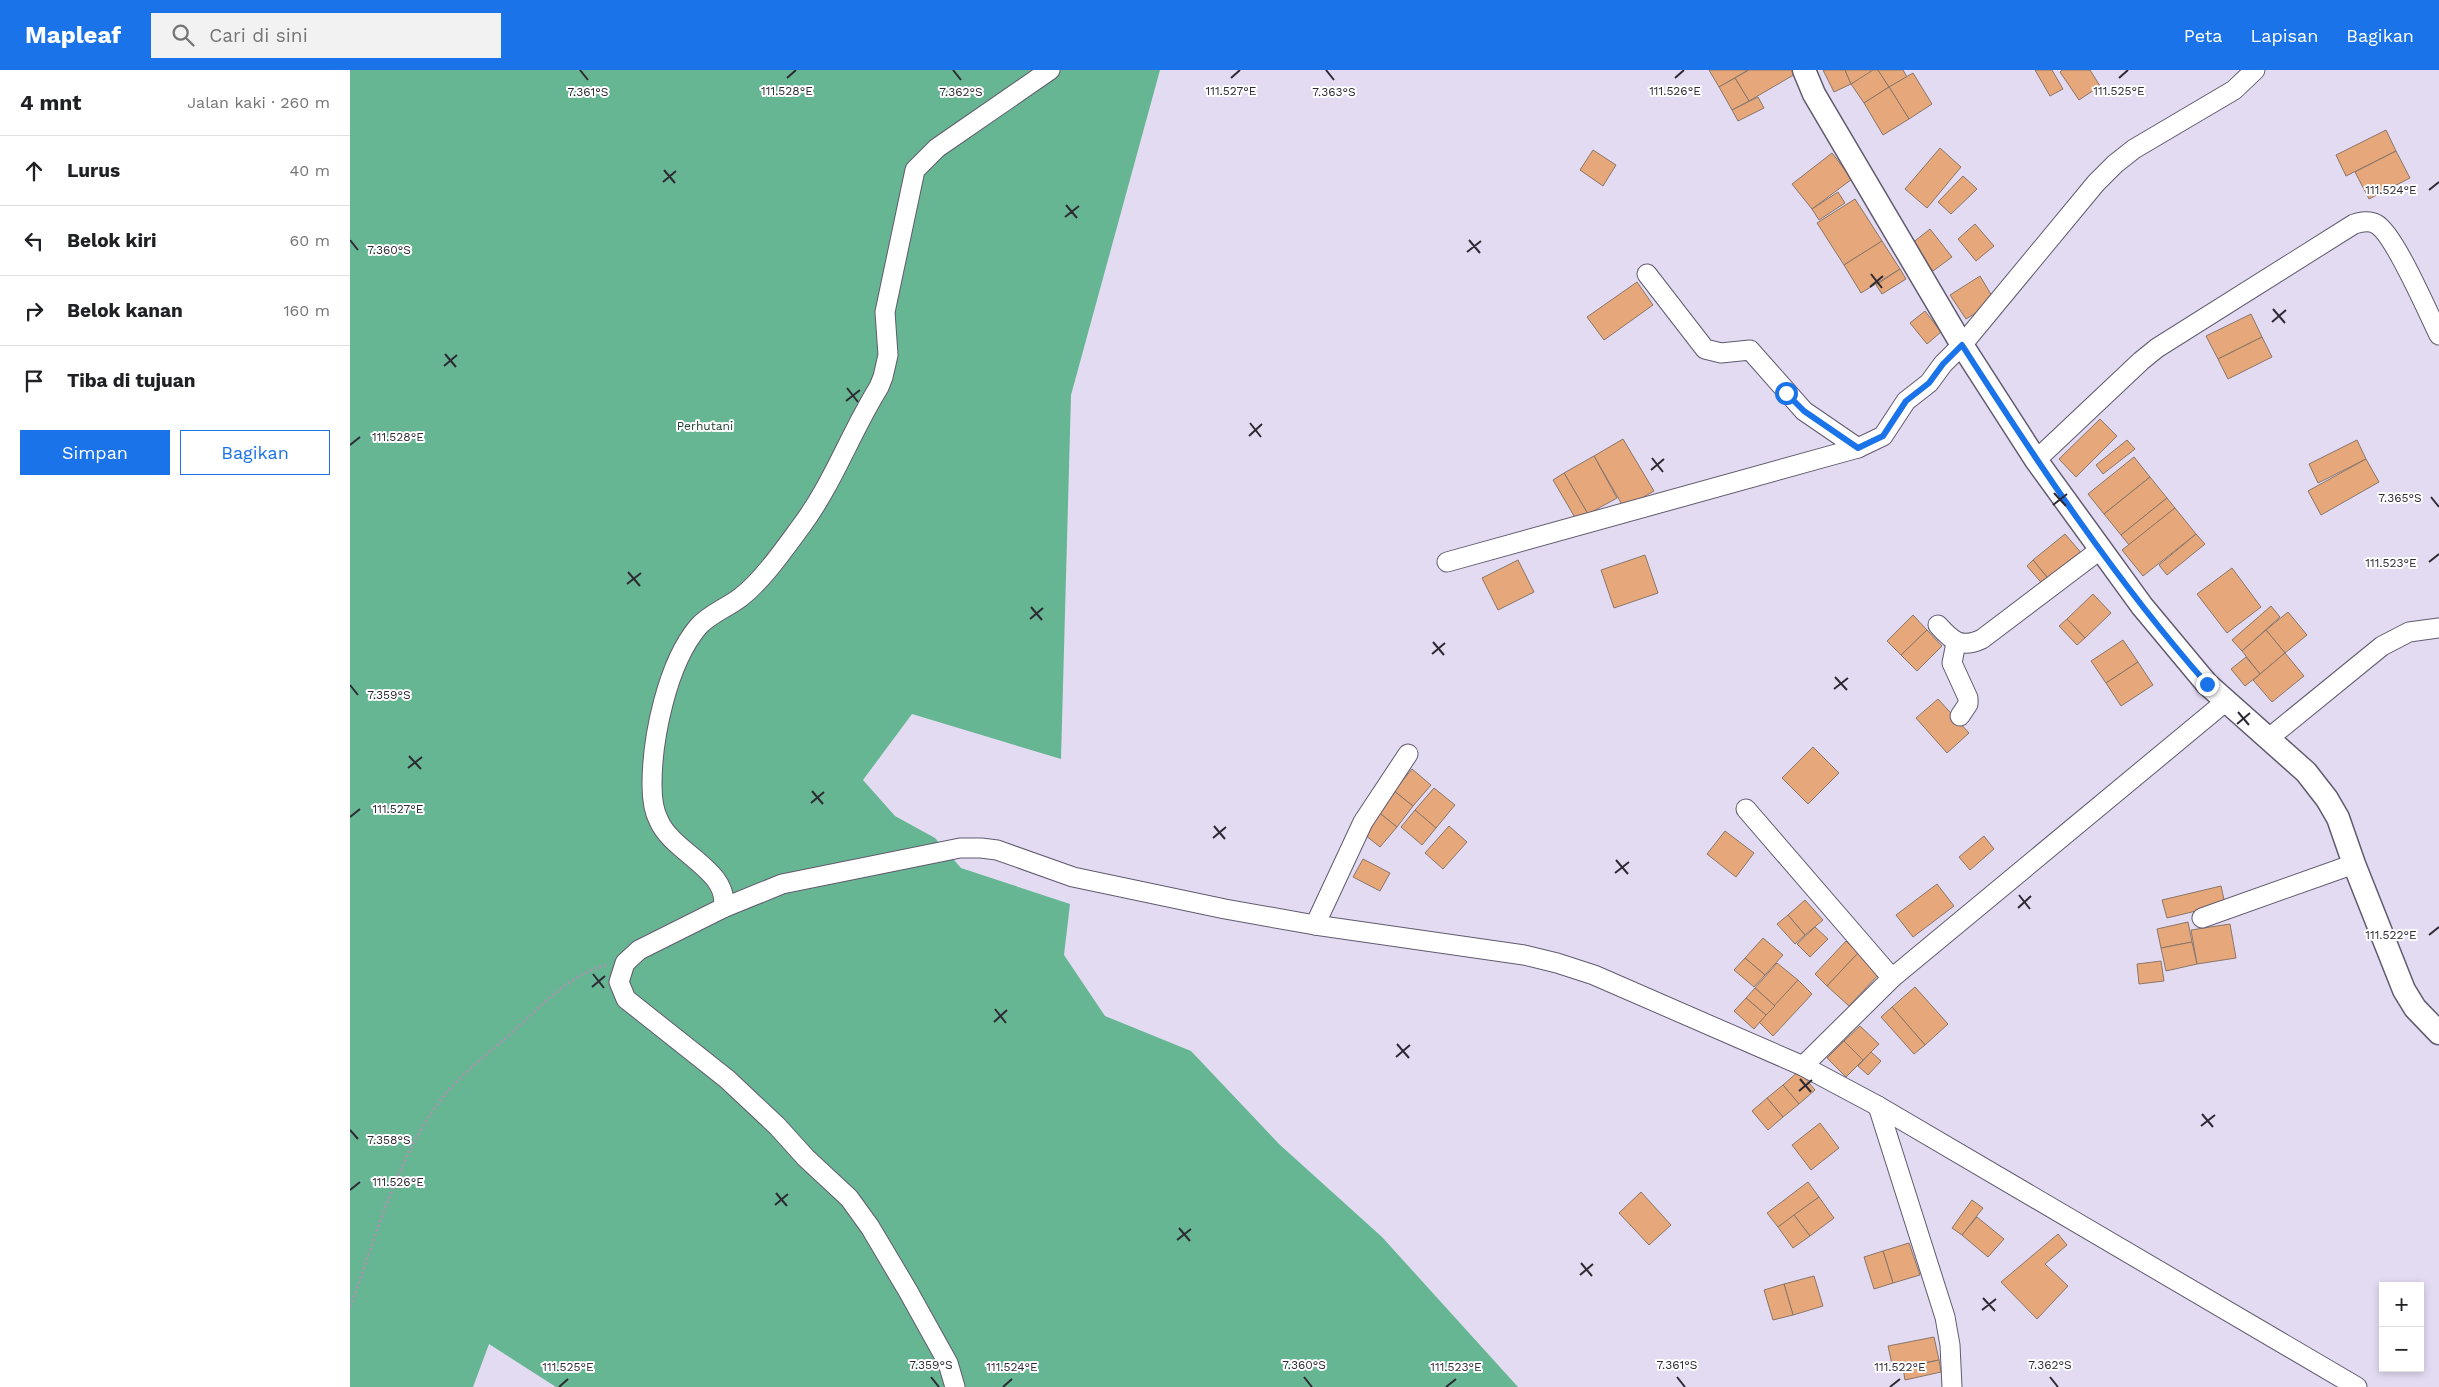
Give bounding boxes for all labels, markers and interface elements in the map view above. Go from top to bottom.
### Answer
search box [151,13,501,58]
text: Mapleaf [25,21,121,49]
icon: search [169,21,197,49]
text: Cari di sini [209,24,308,47]
text: Peta [2184,25,2222,46]
text: Lapisan [2250,25,2318,46]
text: Bagikan [2346,25,2414,46]
text: 111.528°E [761,84,813,98]
text: 111.527°E [1206,84,1257,98]
text: 111.526°E [1649,84,1701,98]
text: 111.525°E [2093,84,2145,98]
text: 7.361°S [568,85,608,99]
text: 7.362°S [939,85,983,99]
text: 7.363°S [1312,85,1356,99]
text: 4 mnt [20,90,81,115]
text: Jalan kaki · 260 m [187,93,330,112]
icon: ahead [20,157,48,185]
text: Lurus [67,159,120,182]
text: 40 m [290,161,330,180]
text: 111.524°E [2365,183,2417,197]
icon: left [20,227,48,255]
text: Belok kiri [67,229,157,252]
text: 60 m [290,231,330,250]
text: 7.360°S [367,243,411,257]
icon: right [20,297,48,325]
text: Belok kanan [67,299,183,322]
text: 160 m [283,301,330,320]
icon: arrive [20,367,48,395]
text: Tiba di tujuan [67,369,196,392]
route start [1775,382,1798,405]
park label: Perhutani [677,419,733,433]
button: Simpan [20,430,170,475]
button: Bagikan [180,430,330,475]
text: 111.528°E [372,430,424,444]
text: 7.365°S [2378,491,2422,505]
text: 111.523°E [2365,556,2417,570]
route end [2196,673,2219,696]
text: 7.359°S [367,688,411,702]
text: 111.527°E [373,802,424,816]
text: 111.522°E [2365,928,2417,942]
text: 7.358°S [367,1133,411,1147]
text: 111.526°E [372,1175,424,1189]
map controls [2379,1282,2424,1372]
button: + [2379,1282,2424,1327]
button: − [2379,1327,2424,1372]
text: 7.359°S [909,1358,953,1372]
text: 7.360°S [1282,1358,1326,1372]
text: 7.361°S [1657,1358,1697,1372]
text: 7.362°S [2028,1358,2072,1372]
text: 111.525°E [542,1360,594,1374]
text: 111.524°E [986,1360,1038,1374]
text: 111.523°E [1430,1360,1482,1374]
text: 111.522°E [1874,1360,1926,1374]

